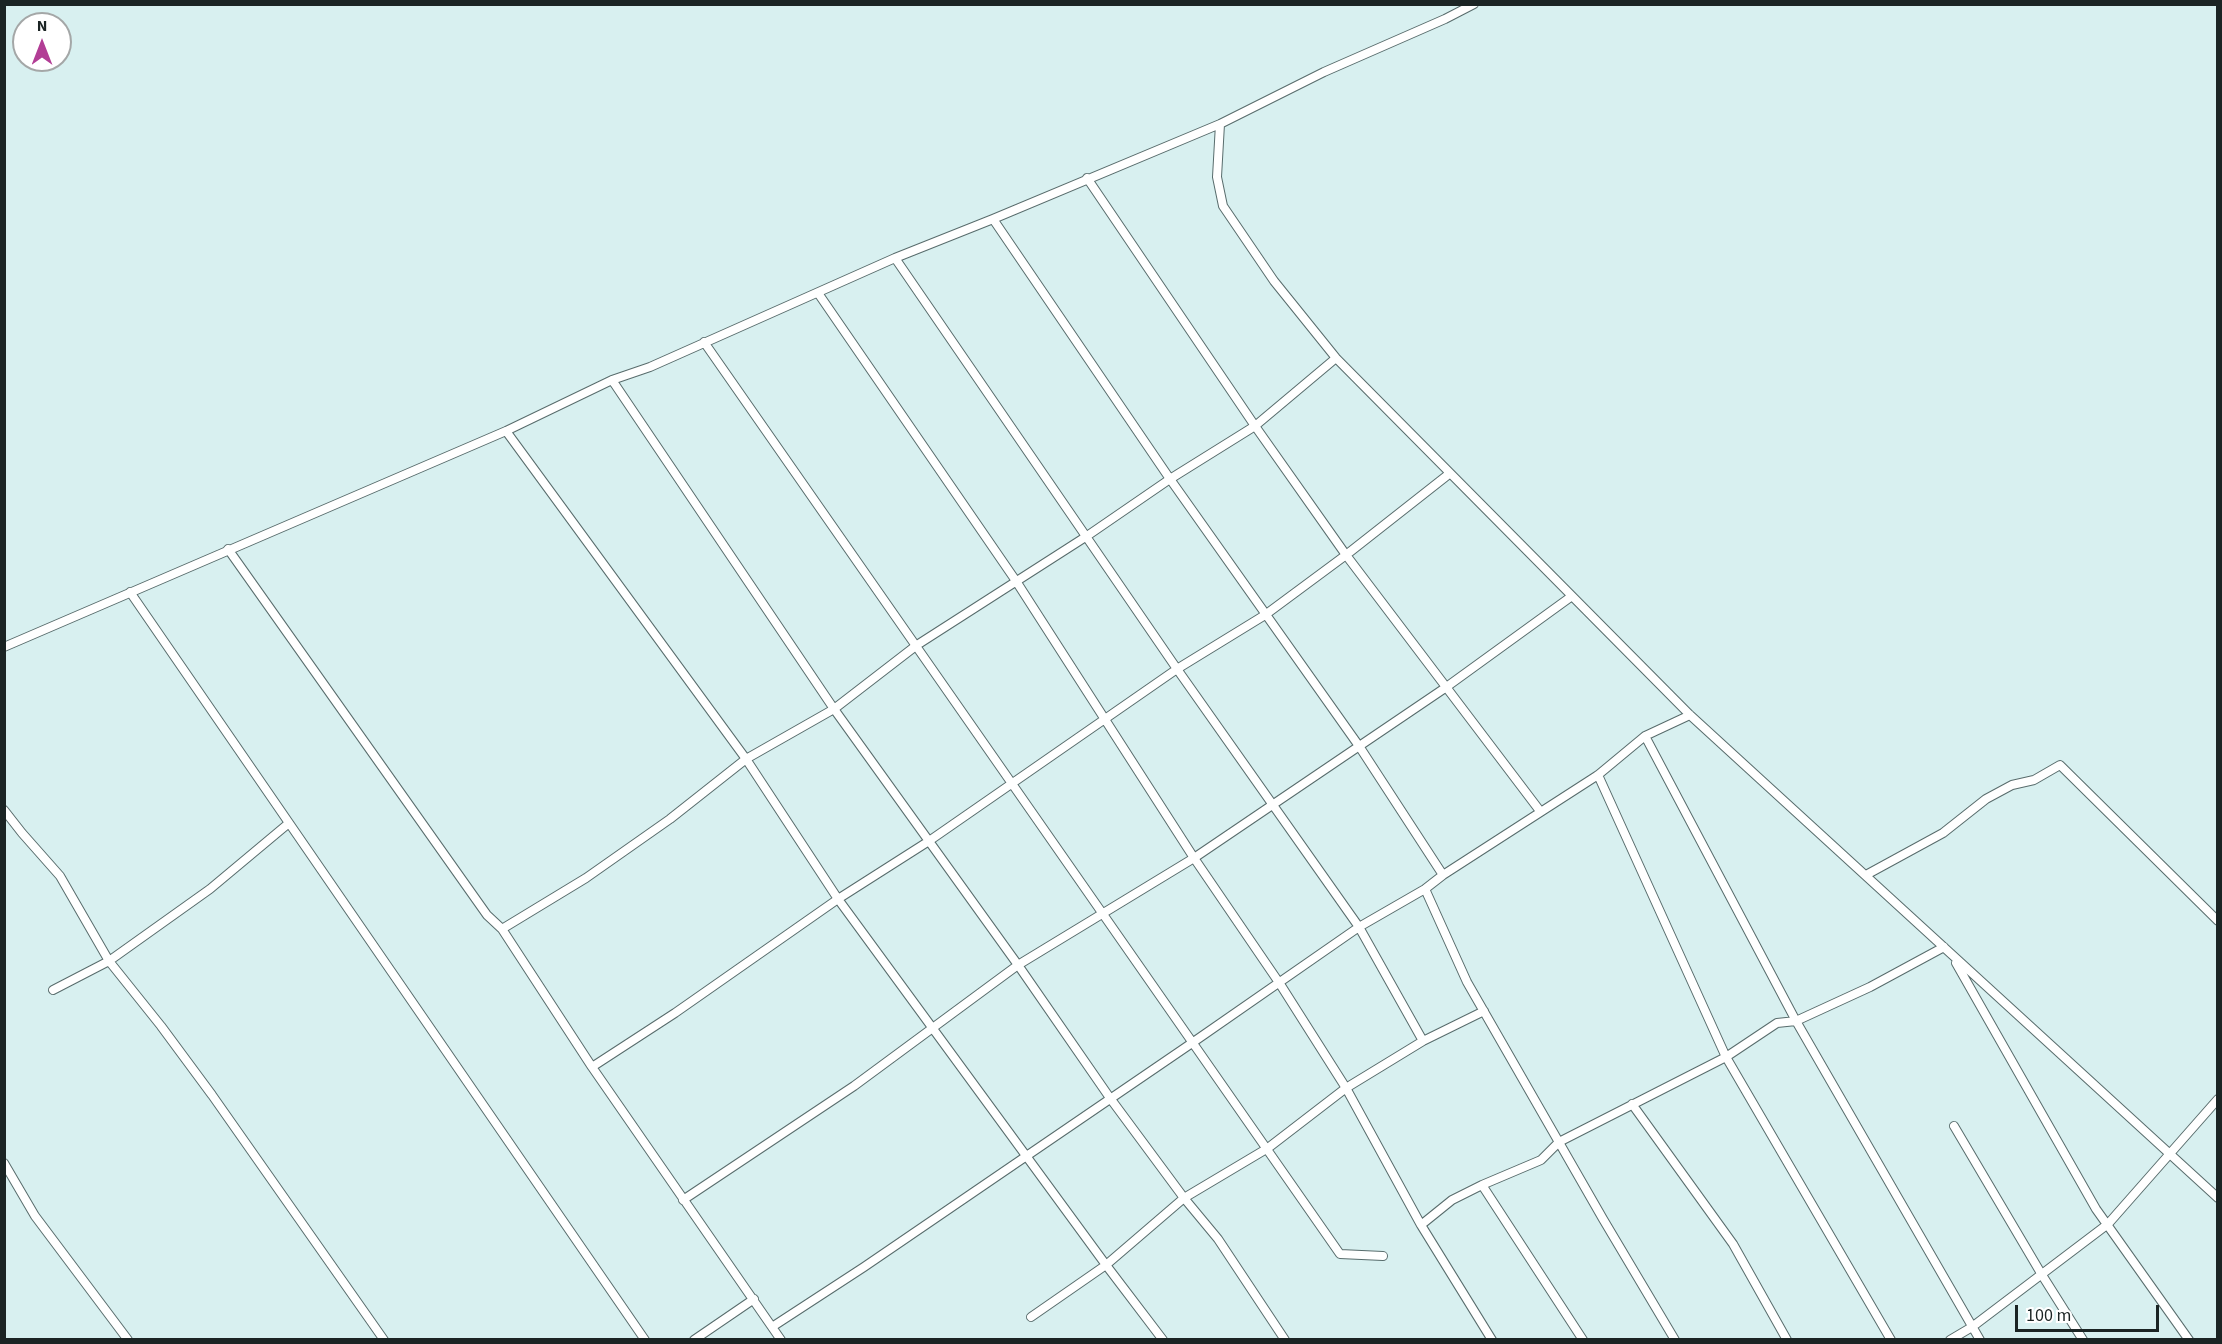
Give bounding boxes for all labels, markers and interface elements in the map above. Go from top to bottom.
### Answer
north arrow [12,12,72,72]
text: N [37,15,47,37]
scale bar [2018,1293,2162,1331]
text: 100 m [2026,1303,2071,1328]

